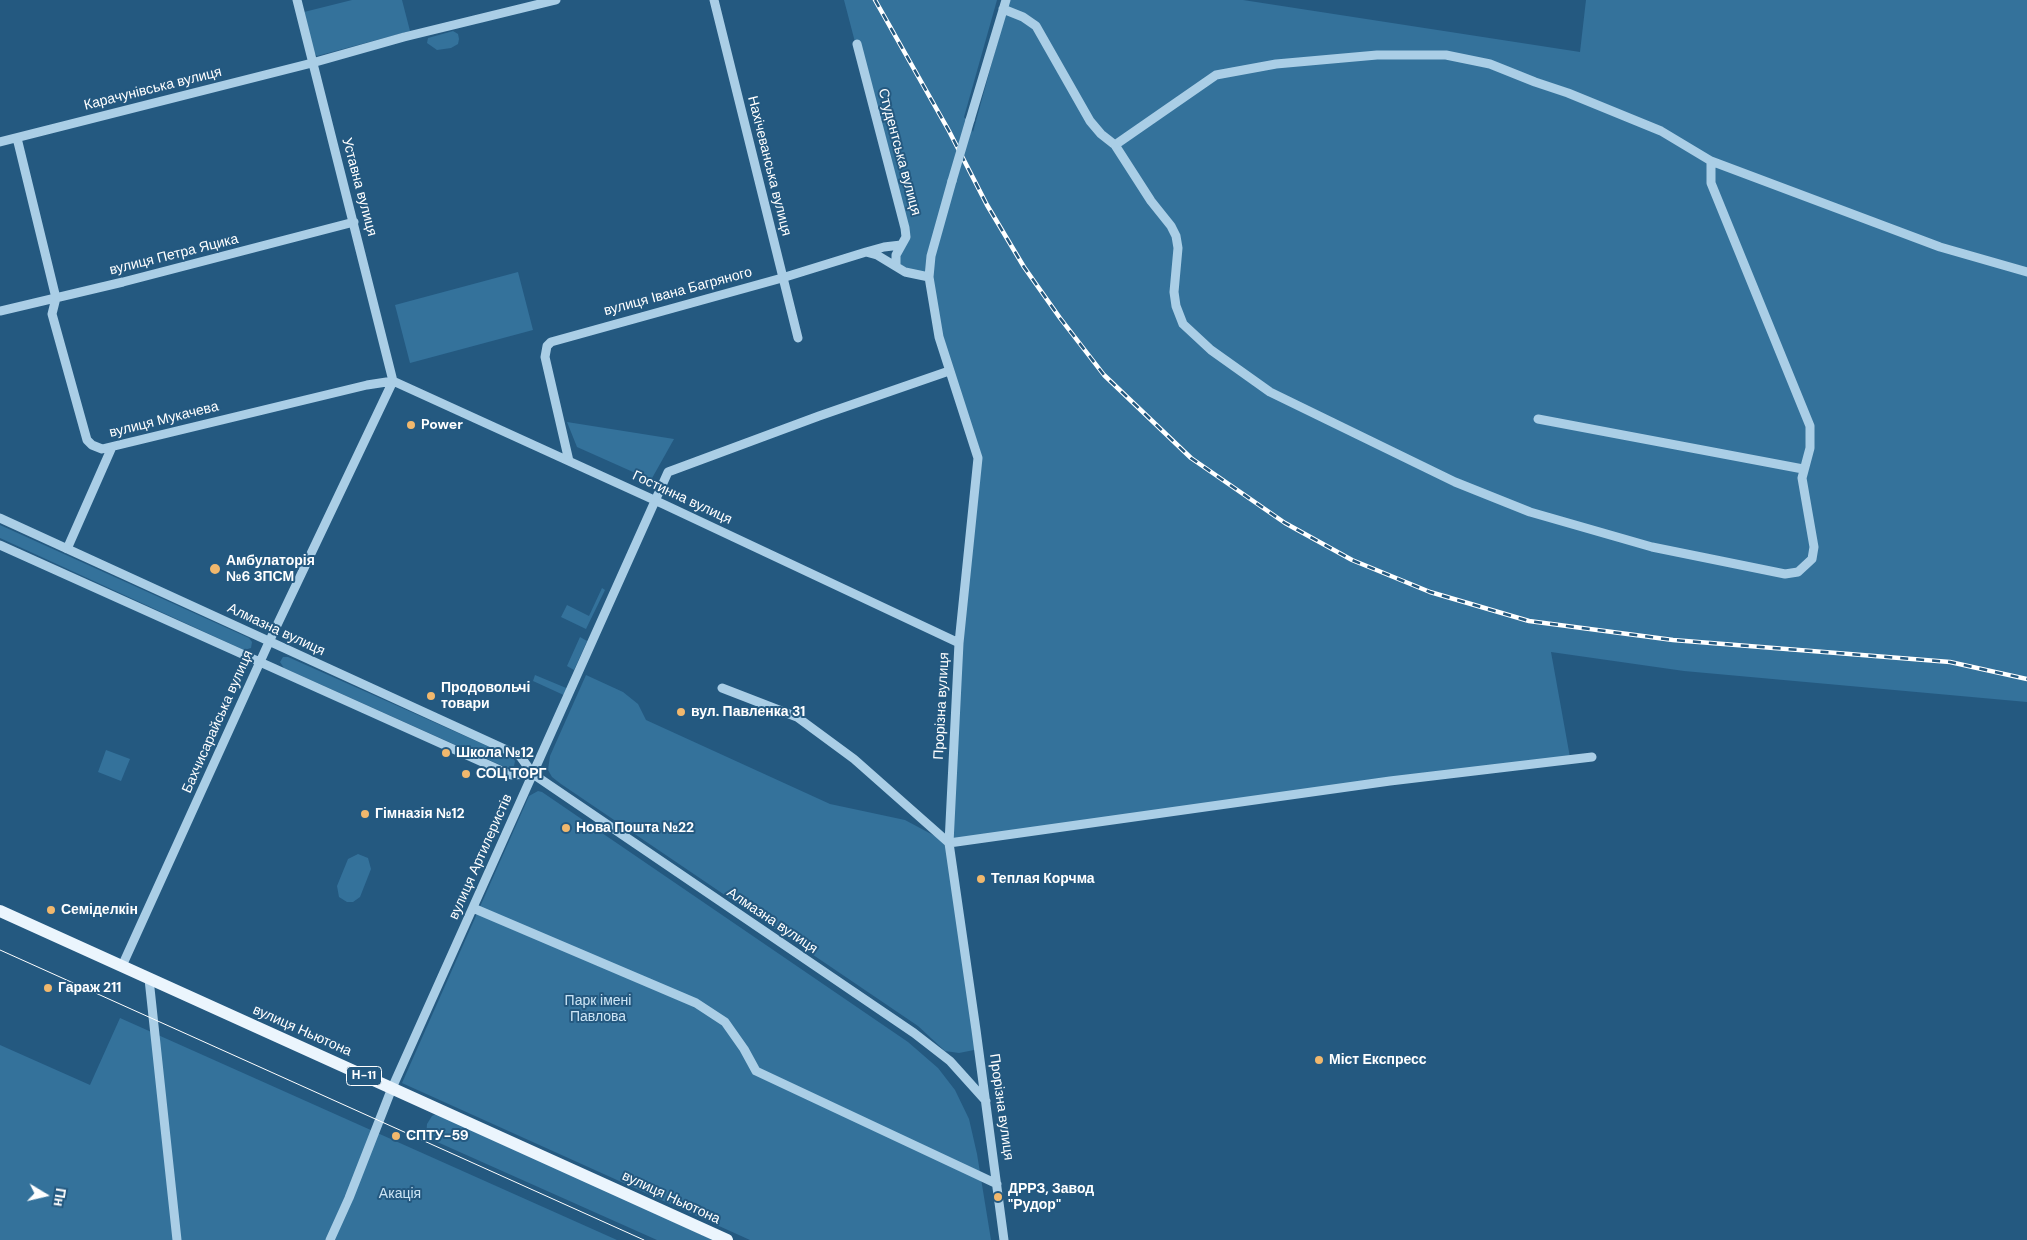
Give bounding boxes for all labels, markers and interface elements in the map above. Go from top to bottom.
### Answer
street label: Карачунівська вулиця [82,64,224,114]
street label: Студентська вулиця [874,87,924,217]
street label: Нахічеванська вулиця [743,94,795,238]
street label: Уставна вулиця [338,136,380,238]
street label: вулиця Петра Яцика [108,231,240,279]
street label: вулиця Івана Багряного [602,264,754,320]
street label: вулиця Мукачева [108,398,220,442]
place label: Power [421,417,463,433]
marker: Power [405,419,417,431]
street label: Гостинна вулиця [629,468,735,528]
place label: Амбулаторія №6 ЗПСМ [226,553,315,586]
marker: Амбулаторія №6 ЗПСМ [208,562,222,576]
street label: Алмазна вулиця [224,600,328,660]
street label: Бахчисарайська вулиця [179,648,257,796]
street label: Прорізна вулиця [931,652,953,760]
place label: Продовольчі товари [441,680,530,712]
marker: Продовольчі товари [425,690,437,702]
place label: вул. Павленка 31 [691,704,805,720]
marker: вул. Павленка 31 [675,706,687,718]
place label: Школа №12 [456,745,534,761]
marker: Школа №12 [440,747,452,759]
place label: СОЦ ТОРГ [476,766,547,782]
marker: СОЦ ТОРГ [460,768,472,780]
street label: вулиця Артилеристів [446,792,516,922]
place label: Гімназія №12 [375,806,465,822]
marker: Гімназія №12 [359,808,371,820]
place label: Нова Пошта №22 [576,820,694,836]
marker: Нова Пошта №22 [560,822,572,834]
place label: Теплая Корчма [991,871,1095,887]
marker: Теплая Корчма [975,873,987,885]
street label: Алмазна вулиця [723,884,821,958]
place label: Семіделкін [61,902,138,918]
marker: Семіделкін [45,904,57,916]
place label: Гараж 211 [58,980,121,996]
marker: Гараж 211 [42,982,54,994]
park label: Парк імені Павлова [565,993,631,1026]
street label: вулиця Ньютона [250,1002,354,1060]
place label: Міст Експресс [1329,1052,1427,1068]
street label: Прорізна вулиця [985,1053,1017,1161]
marker: Міст Експресс [1313,1054,1325,1066]
road number: Н-11 [346,1066,382,1086]
place label: СПТУ-59 [406,1128,469,1144]
marker: СПТУ-59 [390,1130,402,1142]
street label: вулиця Ньютона [619,1168,723,1228]
north arrow [20,1170,70,1220]
place label: ДРРЗ, Завод "Рудор" [1008,1181,1094,1214]
park label: Акація [379,1186,421,1202]
text: Пн [49,1187,70,1208]
marker: ДРРЗ, Завод "Рудор" [992,1191,1004,1203]

